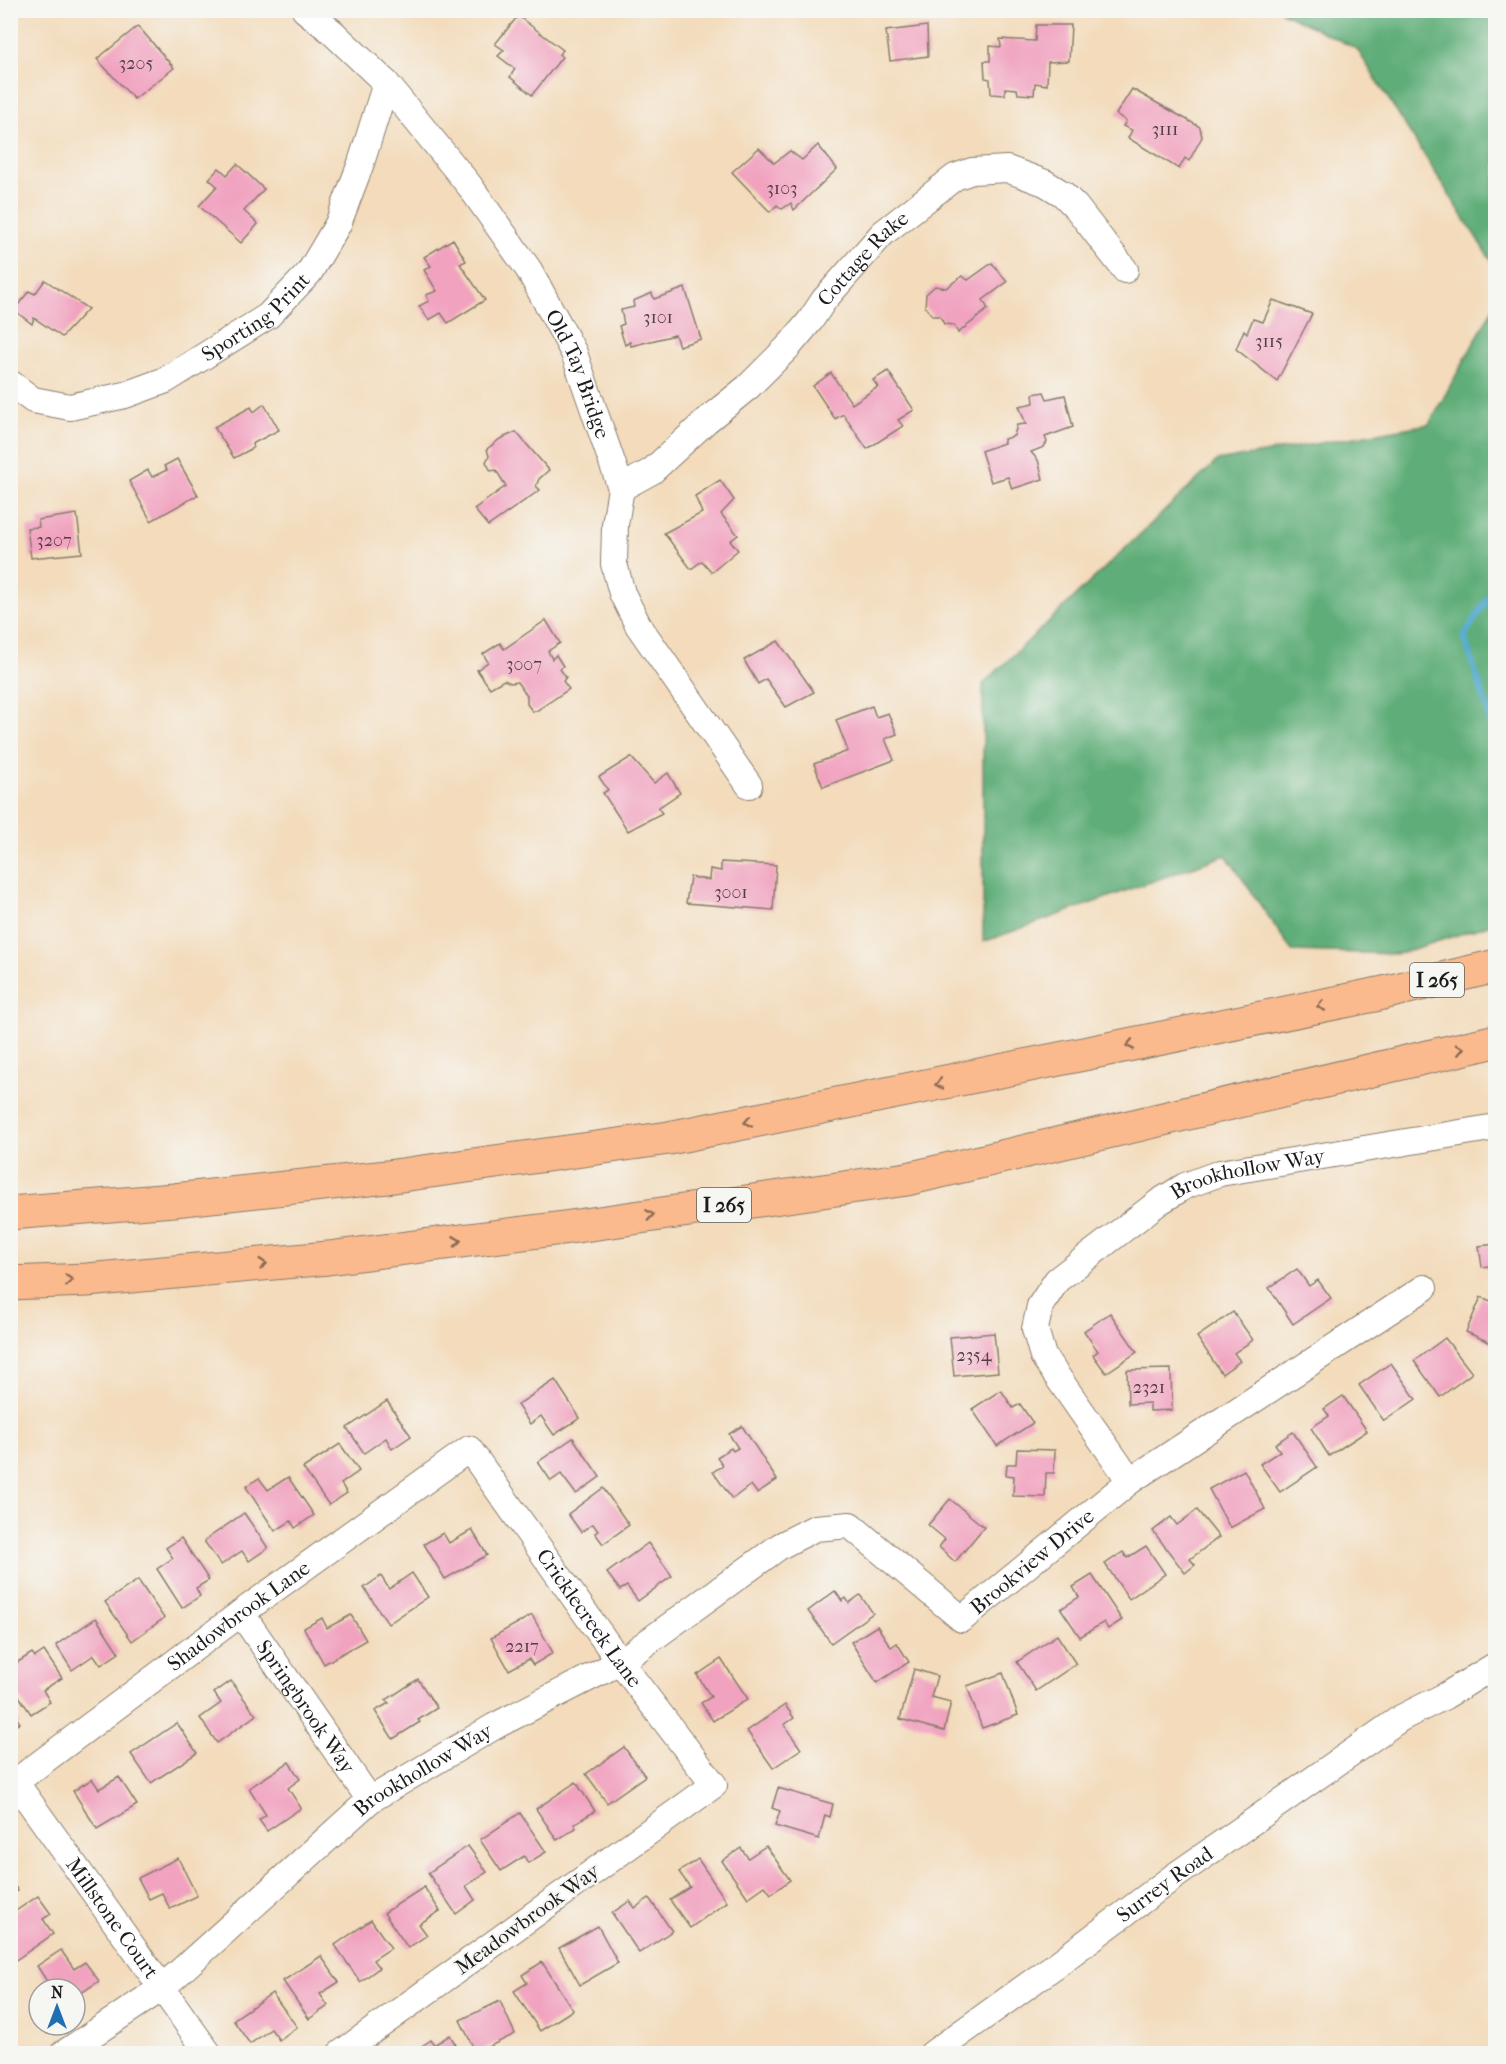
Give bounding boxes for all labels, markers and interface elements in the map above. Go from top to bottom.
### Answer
house number: 3205 [119,53,153,74]
house number: 3111 [1152,119,1178,140]
house number: 3103 [766,178,798,199]
street label: Cottage Rake [813,206,913,311]
street label: Sporting Print [197,268,315,367]
street label: Old Tay Bridge [541,305,615,442]
house number: 3101 [643,307,673,328]
house number: 3115 [1255,331,1283,352]
house number: 3207 [36,530,72,551]
house number: 3007 [506,654,542,675]
house number: 3001 [714,882,748,903]
road number: I 265 [1410,963,1464,997]
one-way arrow [1317,999,1327,1012]
one-way arrow [1126,1038,1136,1051]
one-way arrow [1455,1044,1465,1057]
one-way arrow [934,1076,944,1089]
one-way arrow [743,1115,753,1128]
street label: Brookhollow Way [1166,1144,1327,1204]
road number: I 265 [697,1188,751,1222]
one-way arrow [646,1210,655,1222]
one-way arrow [452,1236,461,1248]
one-way arrow [259,1258,268,1271]
one-way arrow [64,1274,73,1287]
house number: 2354 [956,1345,992,1366]
house number: 2321 [1133,1377,1165,1398]
street label: Brookview Drive [965,1504,1099,1619]
street label: Cricklecreek Lane [532,1544,647,1692]
street label: Shadowbrook Lane [163,1555,314,1676]
street label: Springbrook Way [251,1636,361,1779]
house number: 2217 [505,1636,539,1657]
street label: Brookhollow Way [348,1718,497,1821]
street label: Surrey Road [1112,1841,1218,1927]
street label: Millstone Court [61,1853,164,1984]
street label: Meadowbrook Way [450,1858,604,1979]
north arrow [27,1977,87,2037]
text: N [51,1983,64,2002]

